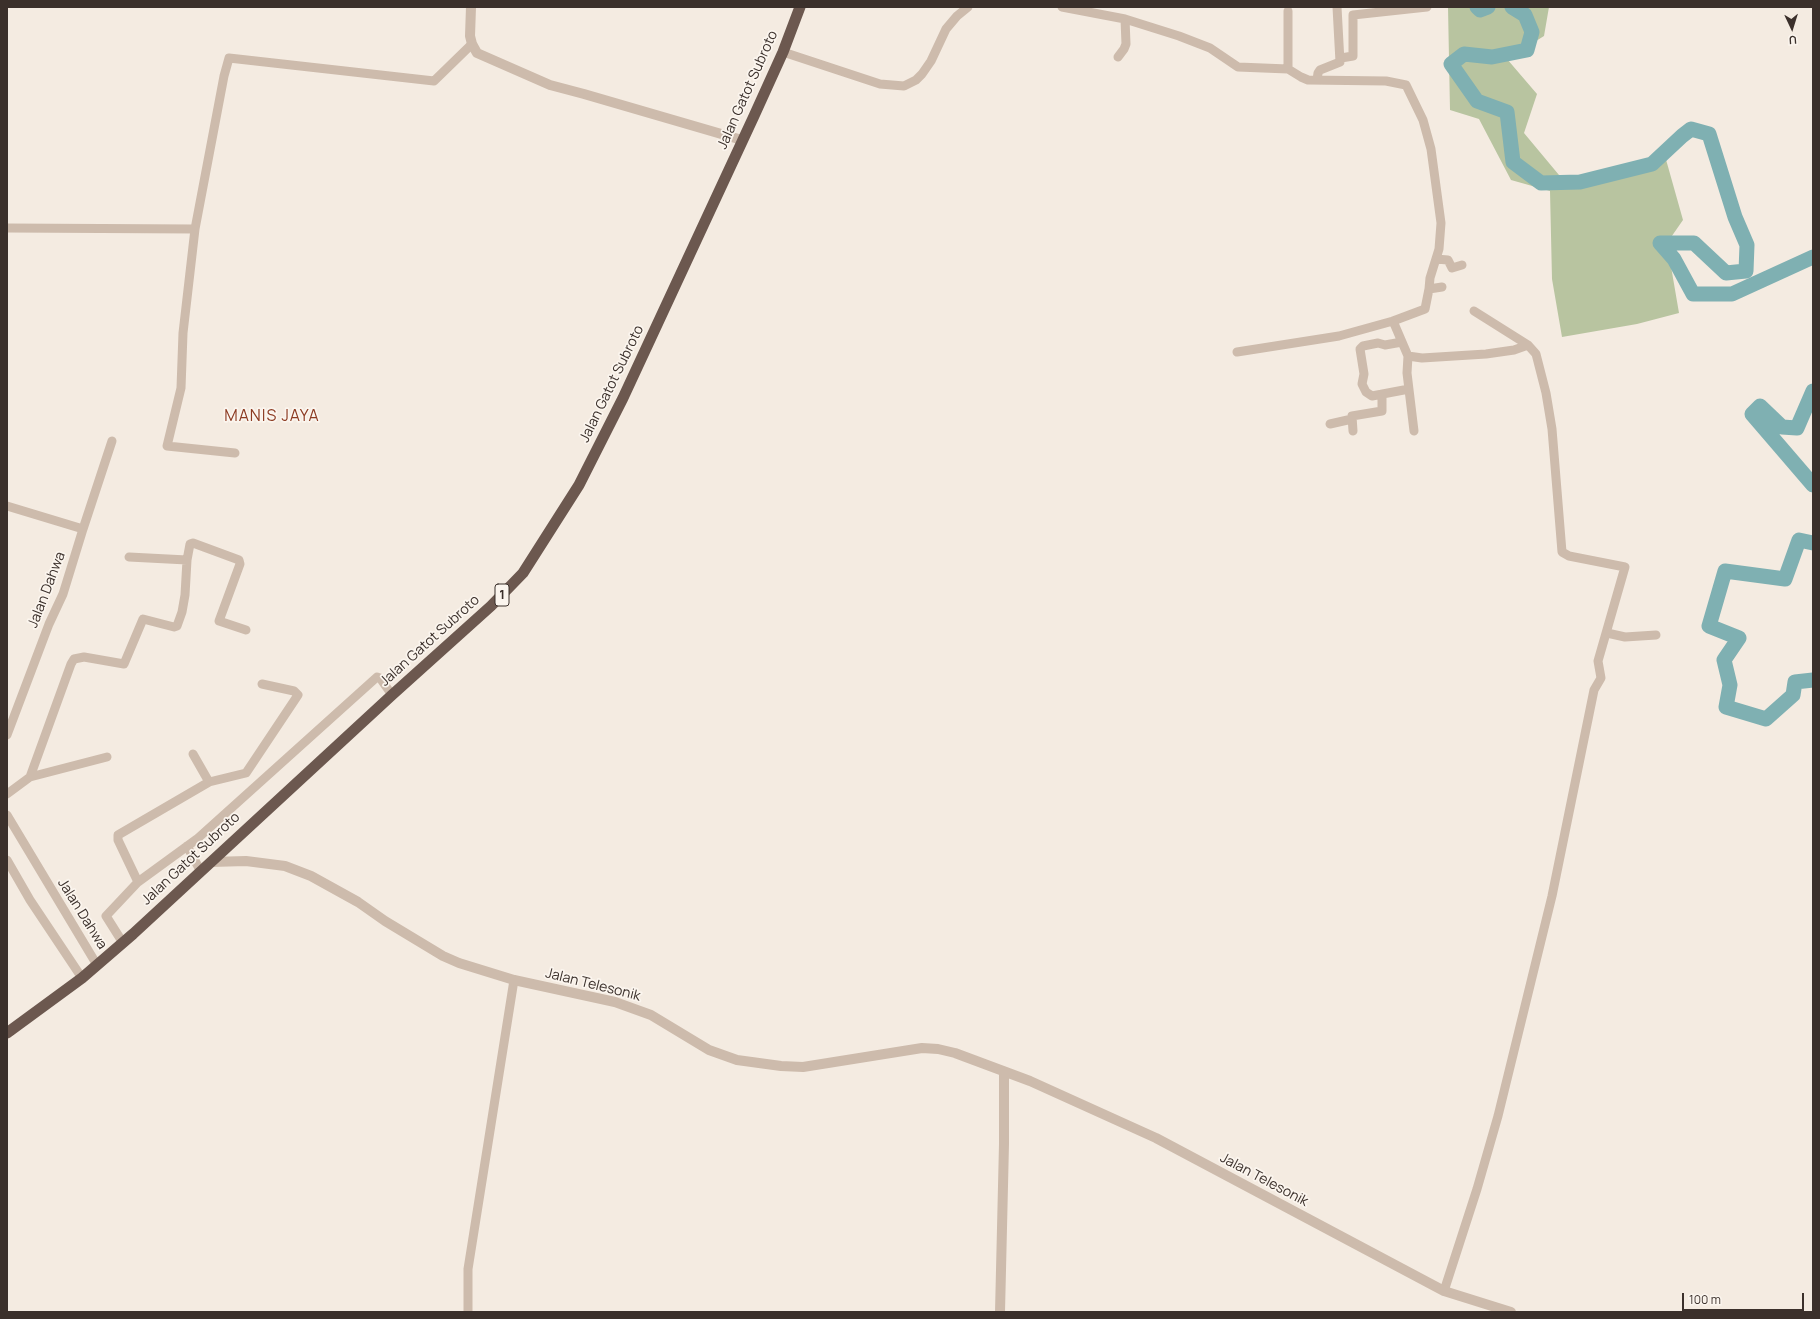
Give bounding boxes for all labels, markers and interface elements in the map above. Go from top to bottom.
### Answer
north arrow [1772,8,1812,48]
street label: Jalan Gatot Subroto [714,28,782,152]
text: U [1788,33,1797,48]
street label: Jalan Gatot Subroto [576,323,648,445]
district label: MANIS JAYA [224,407,320,427]
street label: Jalan Dahwa [25,550,69,630]
road number: 1 [495,584,509,606]
street label: Jalan Gatot Subroto [377,592,483,690]
street label: Jalan Gatot Subroto [138,809,244,909]
street label: Jalan Dahwa [54,876,110,952]
street label: Jalan Telesonik [544,965,642,1005]
street label: Jalan Telesonik [1217,1150,1311,1210]
scale bar [1684,1285,1806,1311]
text: 100 m [1689,1291,1721,1308]

